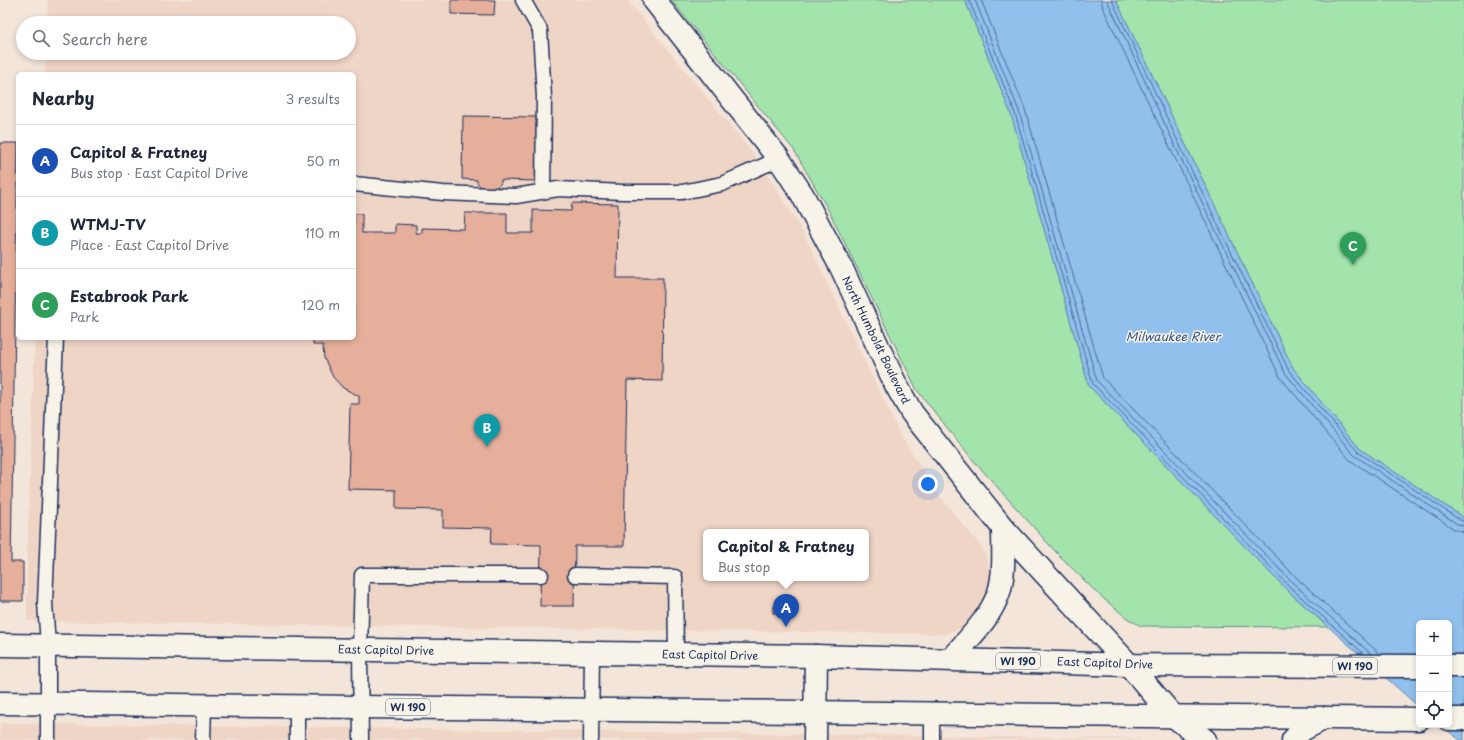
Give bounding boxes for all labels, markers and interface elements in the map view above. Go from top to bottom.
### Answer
search box [16,16,356,60]
icon: search [30,27,52,49]
text: Search here [62,27,148,50]
text: Nearby [32,85,94,111]
text: 3 results [286,89,340,108]
text: Capitol & Fratney [70,140,207,163]
text: A [40,151,50,170]
text: 50 m [306,151,340,170]
text: Bus stop · East Capitol Drive [70,163,248,182]
text: WTMJ-TV [70,212,146,235]
text: B [41,223,49,242]
text: 110 m [305,223,340,242]
pin: C [1340,232,1366,265]
text: Place · East Capitol Drive [70,235,229,254]
street label: North Humboldt Boulevard [838,273,915,407]
text: Estabrook Park [70,284,188,307]
text: C [40,295,50,314]
text: 120 m [301,295,340,314]
text: Park [70,307,99,326]
water label: Milwaukee River [1126,327,1222,345]
pin: B [474,414,500,447]
your location [918,474,938,494]
popup [703,529,869,581]
text: Capitol & Fratney [717,534,855,557]
text: Bus stop [717,557,770,576]
pin: A [773,594,799,627]
map controls [1416,620,1452,728]
button: + [1416,620,1452,656]
street label: East Capitol Drive [338,640,434,659]
street label: East Capitol Drive [662,645,758,664]
street label: East Capitol Drive [1057,652,1154,673]
road number: WI 190 [996,653,1040,669]
button: − [1416,656,1452,692]
road number: WI 190 [1333,658,1377,674]
button: locate [1416,692,1452,728]
road number: WI 190 [386,699,430,715]

